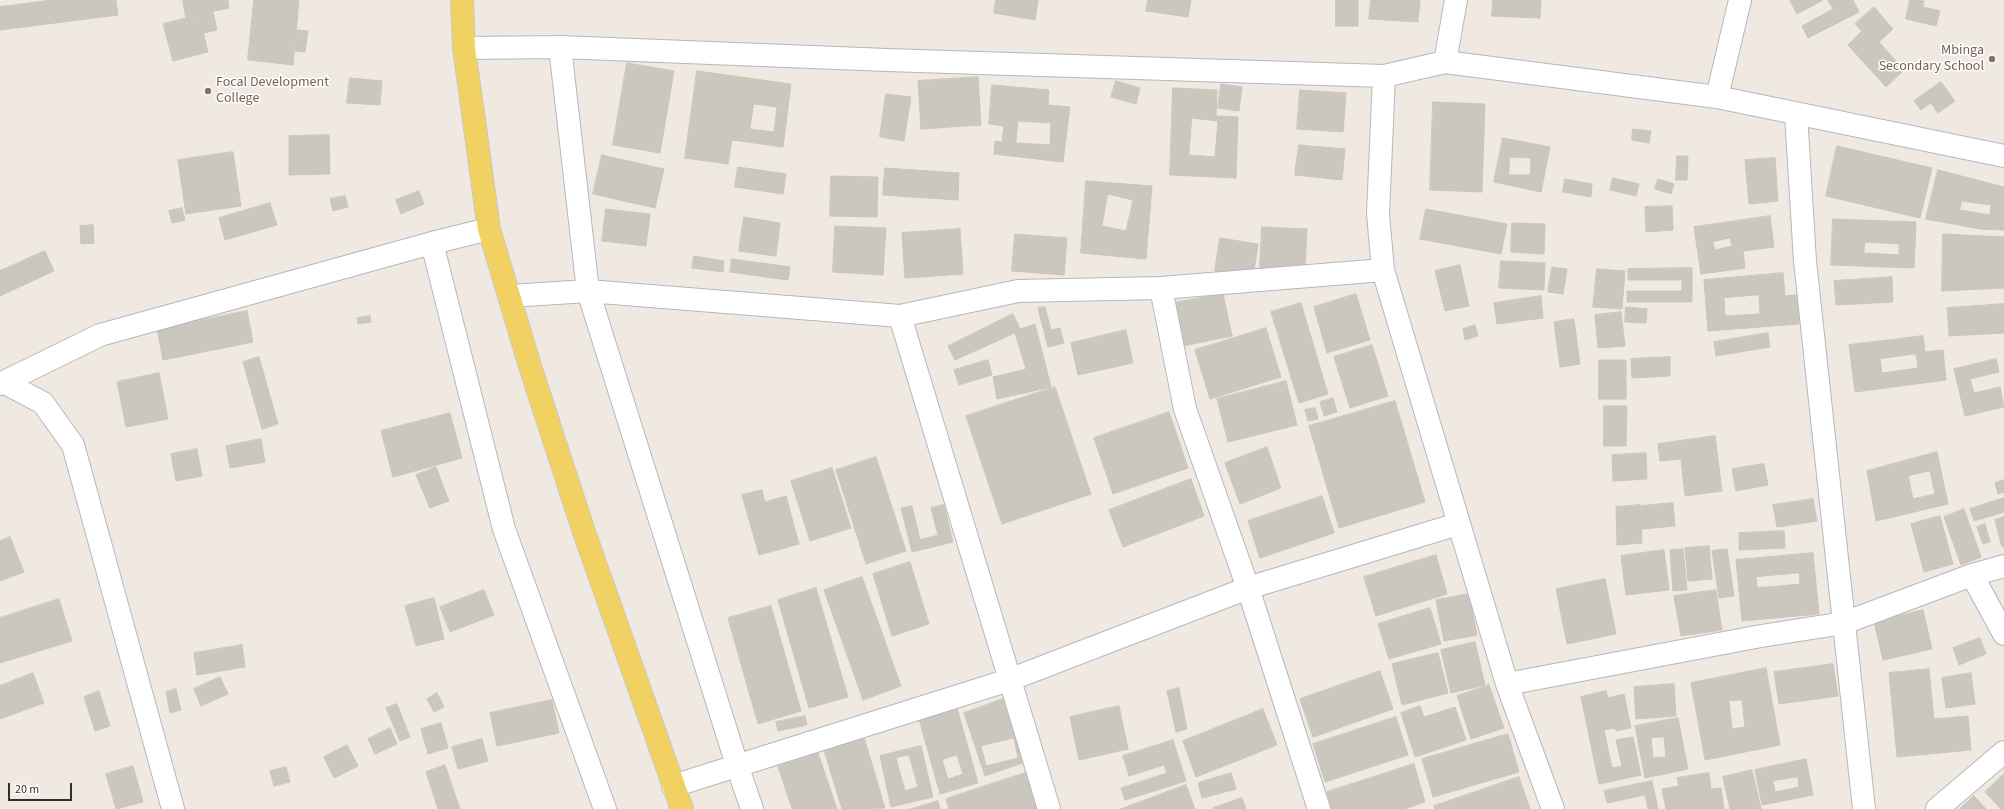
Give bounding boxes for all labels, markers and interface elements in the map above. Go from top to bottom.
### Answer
place label: Mbinga Secondary School [1879,43,1984,76]
marker: Mbinga Secondary School [1987,54,1997,64]
place label: Focal Development College [216,75,329,108]
marker: Focal Development College [203,86,213,96]
scale bar [10,775,74,801]
text: 20 m [15,781,39,798]

